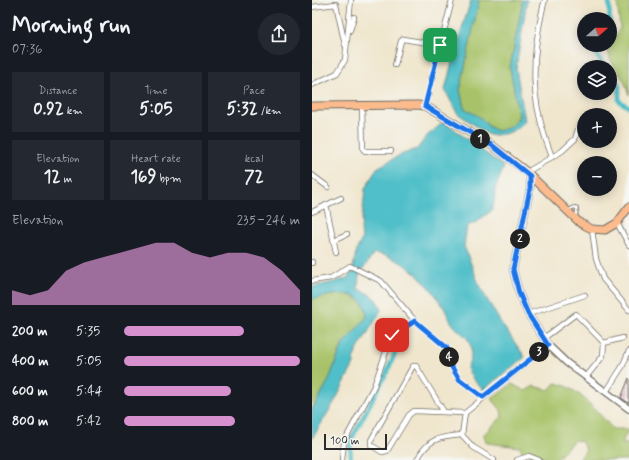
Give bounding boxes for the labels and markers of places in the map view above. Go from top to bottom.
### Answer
pin [423,28,457,62]
pin: 1 [470,129,490,149]
pin: 2 [510,229,530,249]
pin [375,318,409,352]
pin: 3 [529,342,549,362]
pin: 4 [439,347,459,367]

